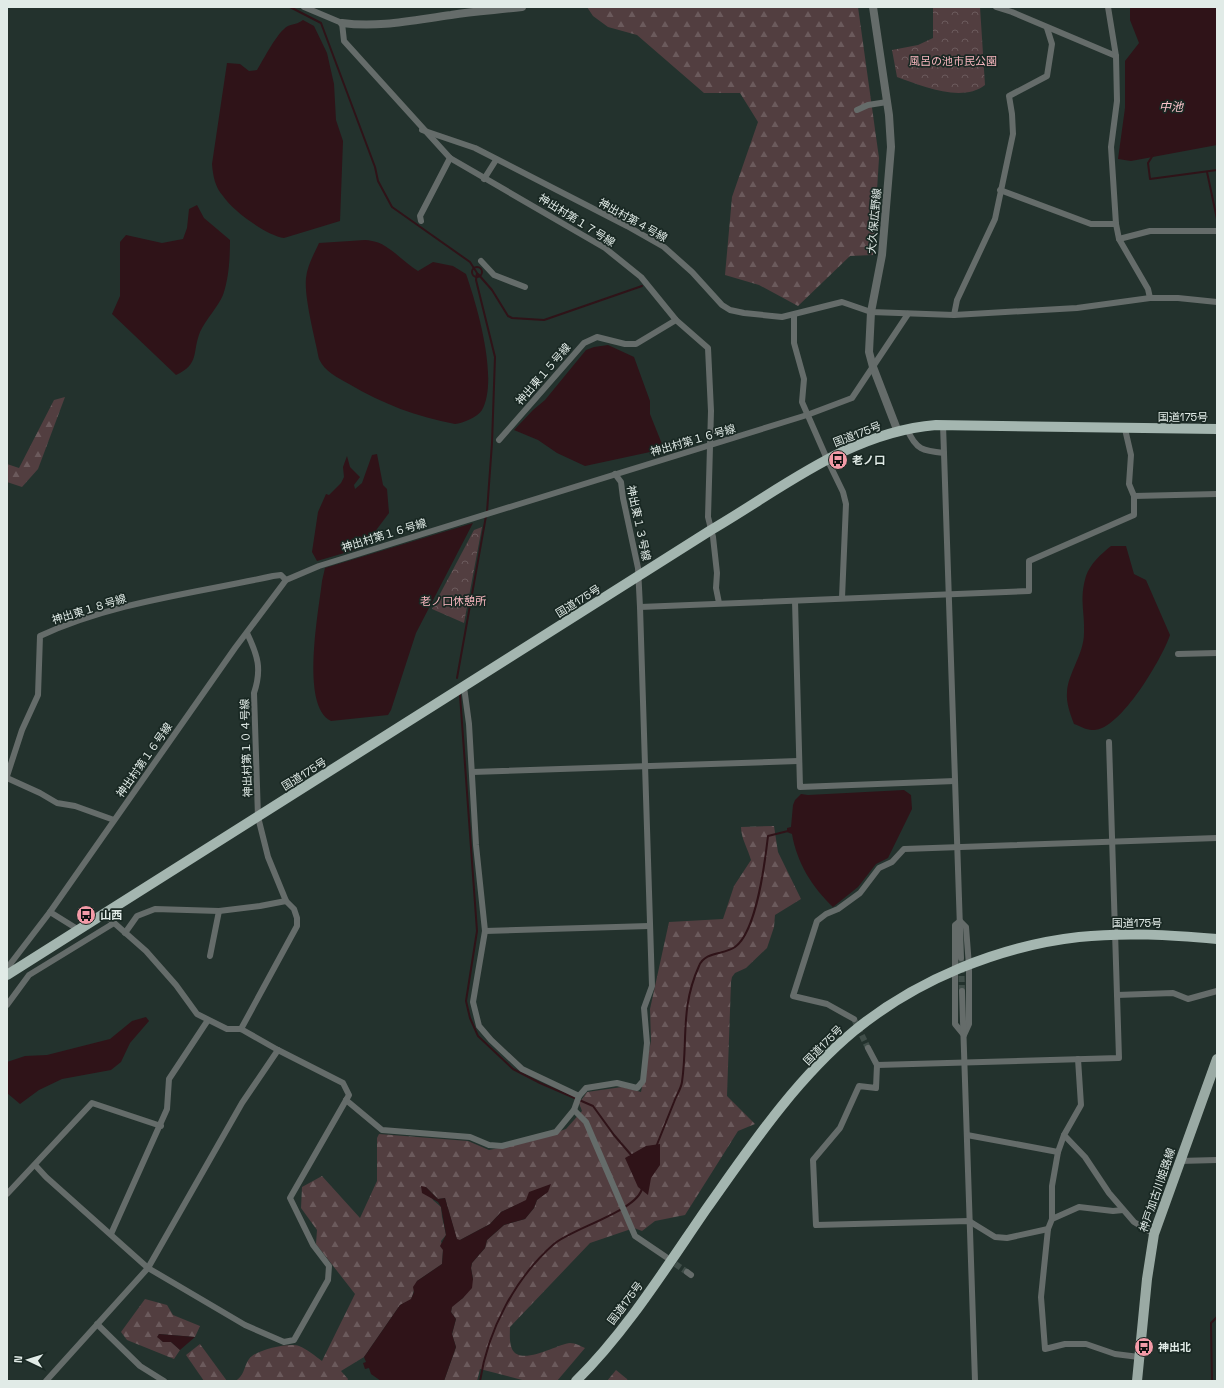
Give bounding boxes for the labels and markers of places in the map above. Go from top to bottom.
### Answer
bus stop icon: 老ノ口 [827,449,849,471]
place label: 老ノ口 [852,453,885,467]
bus stop icon: 山西 [75,904,97,926]
place label: 山西 [100,908,122,922]
bus stop icon: 神出北 [1133,1336,1155,1358]
place label: 神出北 [1158,1340,1191,1354]

